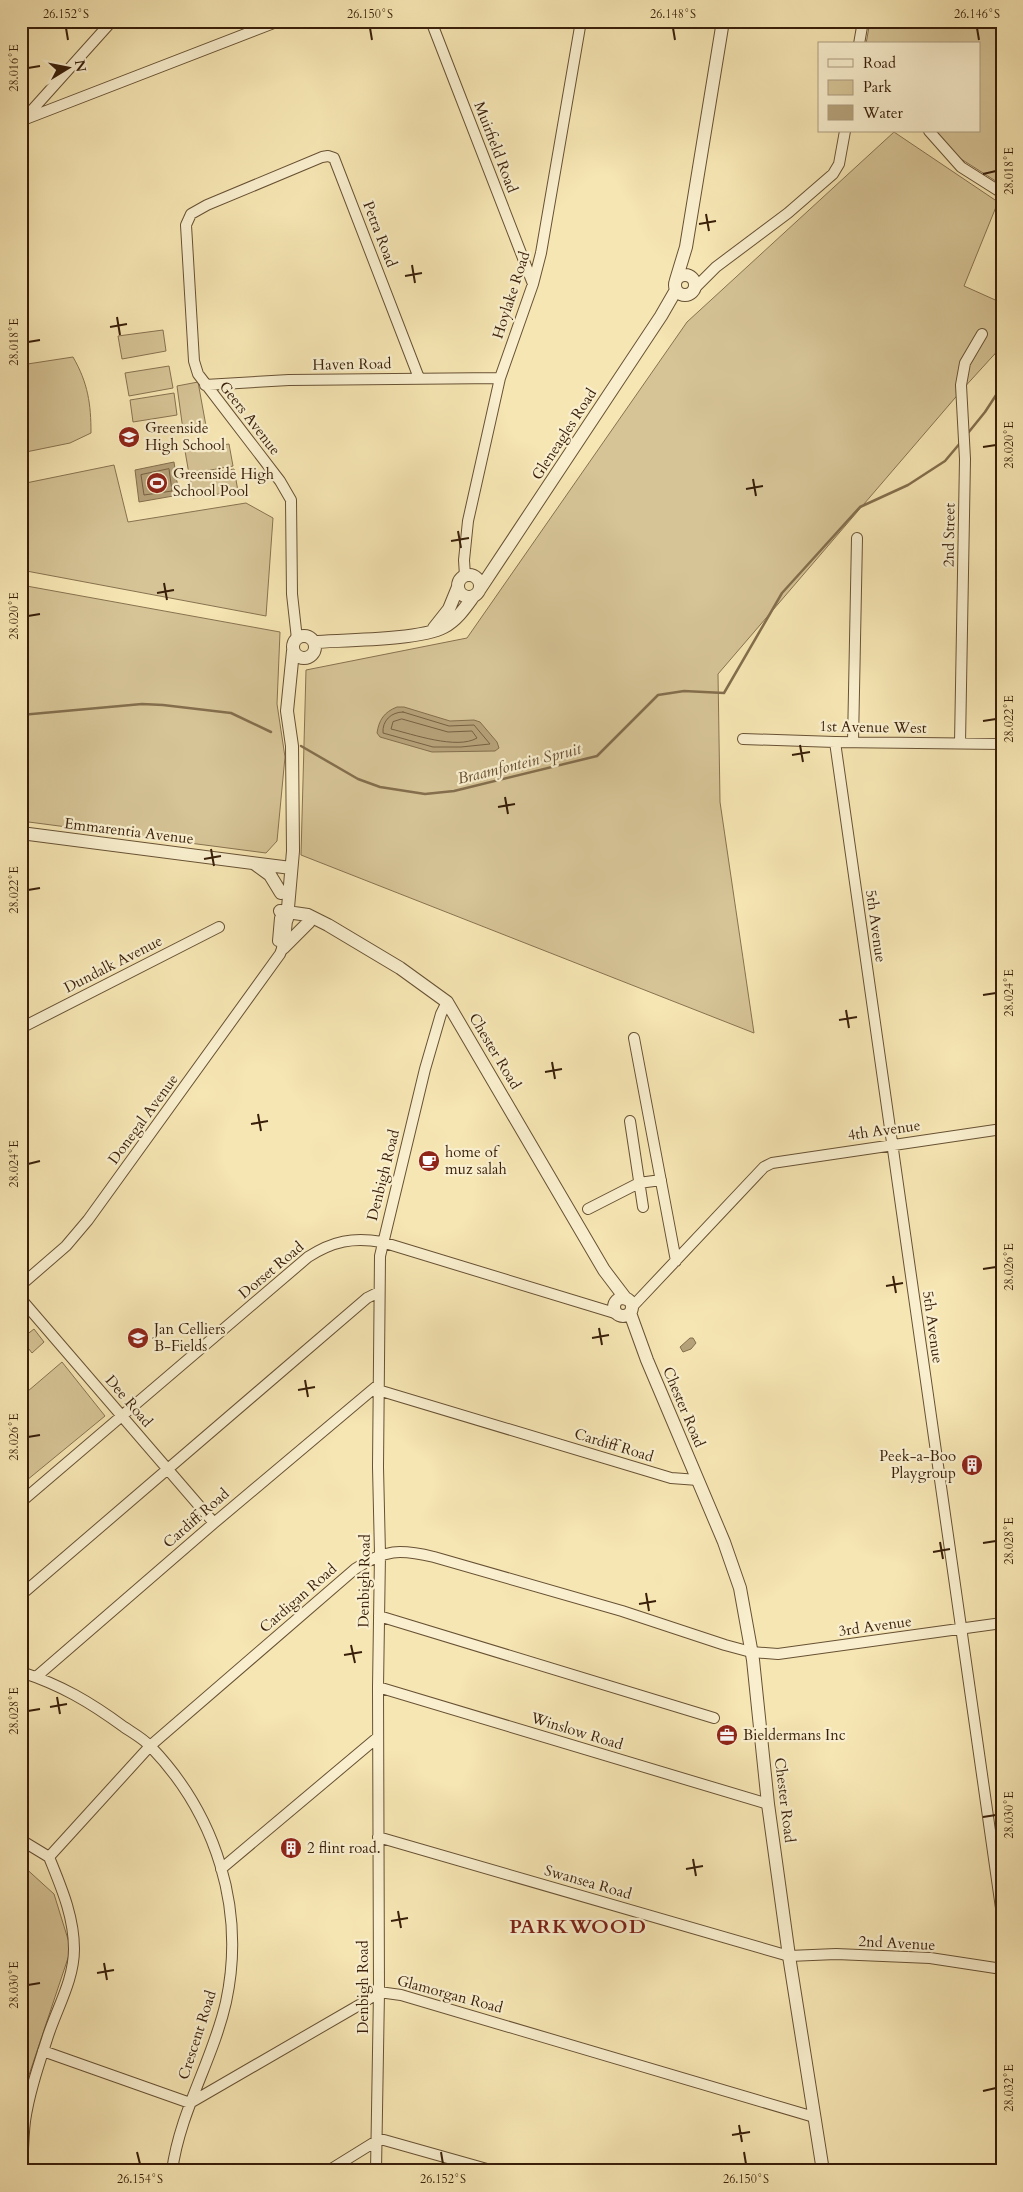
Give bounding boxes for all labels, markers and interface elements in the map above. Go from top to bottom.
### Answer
text: 26.152°S [43,6,89,22]
text: 26.150°S [347,6,393,22]
text: 26.148°S [650,6,696,22]
text: 26.146°S [954,6,1000,22]
north arrow [42,42,92,92]
legend [818,42,980,132]
text: 28.016°E [6,44,22,92]
text: Road [863,53,896,73]
text: N [70,58,91,73]
text: Park [863,77,892,97]
street label: Muirfield Road [469,99,523,195]
text: Water [862,103,904,123]
text: 28.018°E [1001,147,1017,195]
street label: Petra Road [358,198,402,270]
street label: Hoylake Road [487,249,535,341]
text: 28.018°E [6,318,22,366]
street label: Haven Road [312,353,392,375]
street label: Geers Avenue [215,377,285,459]
street label: Gleneagles Road [527,384,601,484]
place label: Greenside High School [145,418,225,455]
text: 28.020°E [1001,421,1017,469]
school or university icon: Greenside High School [117,425,141,449]
place label: Greenside High School Pool [173,464,275,501]
sports icon: Greenside High School Pool [145,471,169,495]
street label: 2nd Street [938,502,960,567]
text: 28.020°E [6,592,22,640]
text: 28.022°E [1001,695,1017,743]
street label: 1st Avenue West [819,716,927,738]
water label: Braamfontein Spruit [455,738,584,790]
street label: Emmarentia Avenue [63,813,195,849]
text: 28.022°E [6,866,22,914]
street label: 5th Avenue [861,888,891,964]
street label: Dundalk Avenue [60,931,166,997]
text: 28.024°E [1001,969,1017,1017]
street label: Chester Road [464,1009,526,1093]
street label: Donegal Avenue [103,1070,183,1168]
street label: 4th Avenue [846,1115,922,1145]
street label: Denbigh Road [362,1127,404,1223]
text: 28.024°E [6,1140,22,1188]
place label: home of muz salah [445,1142,507,1179]
cafe icon: home of muz salah [417,1149,441,1173]
street label: Dorset Road [234,1237,308,1303]
text: 28.026°E [1001,1243,1017,1291]
street label: 5th Avenue [918,1289,948,1365]
place label: Jan Celliers B-Fields [152,1319,226,1356]
school or university icon: Jan Celliers B-Fields [126,1326,150,1350]
street label: Chester Road [658,1364,710,1450]
street label: Dee Road [101,1371,157,1431]
text: 28.026°E [6,1413,22,1461]
street label: Cardiff Road [572,1424,656,1466]
place label: Peek-a-Boo Playgroup [879,1446,956,1483]
building icon: Peek-a-Boo Playgroup [960,1453,984,1477]
street label: Cardiff Road [159,1484,233,1552]
text: 28.028°E [1001,1517,1017,1565]
street label: Denbigh Road [353,1534,375,1628]
street label: Cardigan Road [255,1559,341,1637]
street label: 3rd Avenue [837,1611,913,1641]
text: 28.028°E [6,1687,22,1735]
street label: Winslow Road [528,1707,625,1754]
office icon: Bieldermans Inc [715,1723,739,1747]
place label: Bieldermans Inc [743,1725,846,1745]
street label: Chester Road [770,1756,800,1844]
text: 28.030°E [1001,1791,1017,1839]
building icon: 2 flint road. [279,1836,303,1860]
place label: 2 flint road. [307,1838,381,1858]
street label: Swansea Road [542,1860,634,1904]
district label: PARKWOOD [509,1913,647,1940]
street label: 2nd Avenue [858,1931,936,1955]
street label: Denbigh Road [353,1940,373,2034]
text: 28.030°E [6,1961,22,2009]
street label: Glamorgan Road [395,1970,505,2018]
street label: Crescent Road [173,1988,221,2082]
text: 28.032°E [1001,2064,1017,2112]
text: 26.154°S [117,2171,163,2187]
text: 26.152°S [420,2171,466,2187]
text: 26.150°S [723,2171,769,2187]

